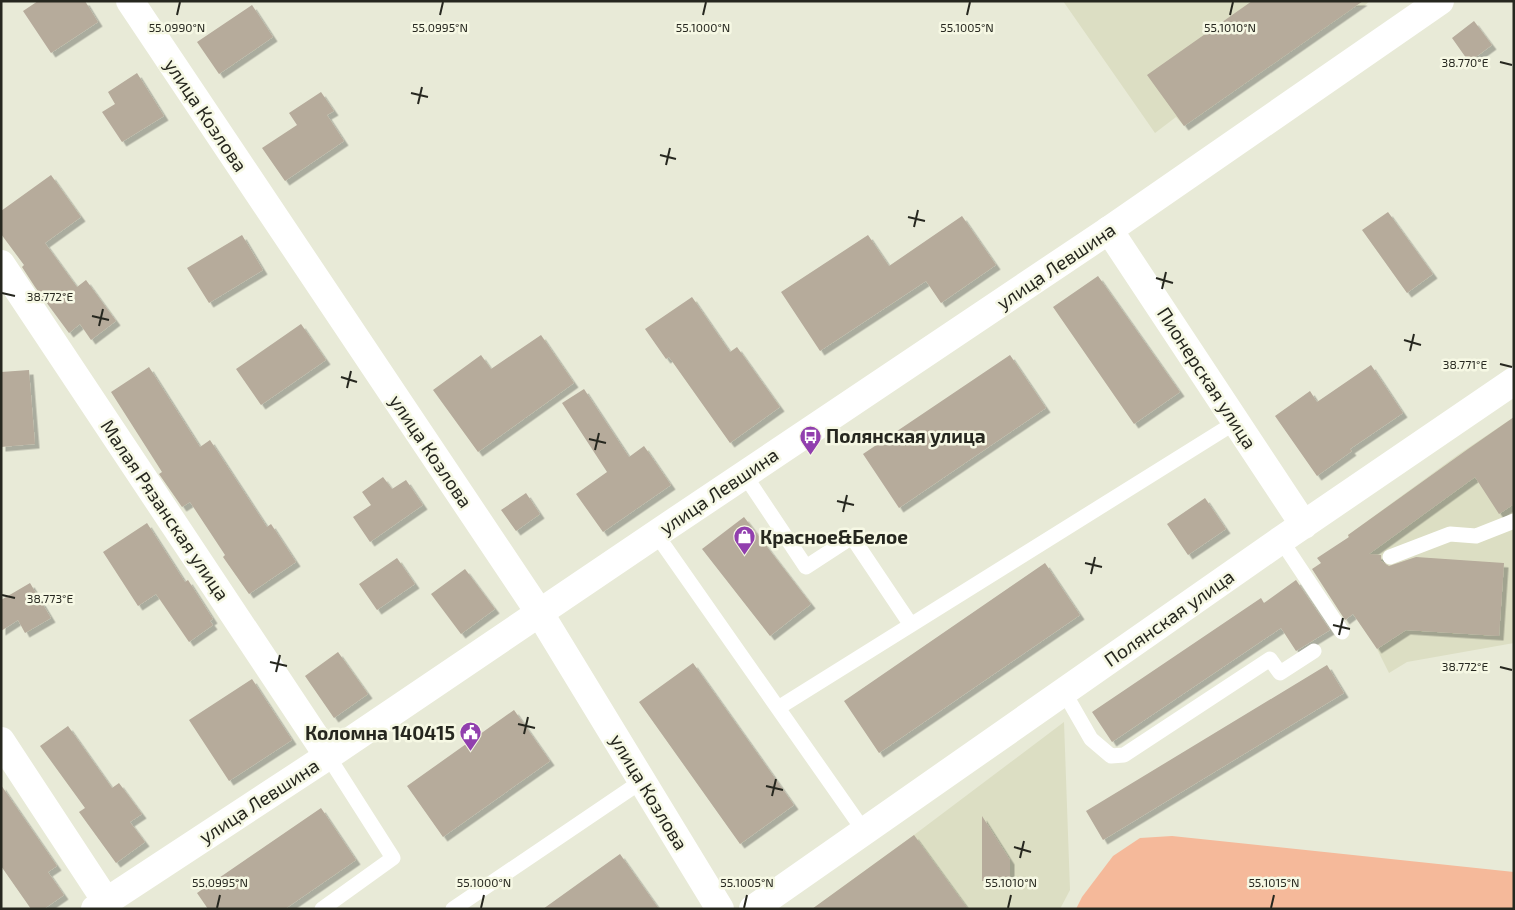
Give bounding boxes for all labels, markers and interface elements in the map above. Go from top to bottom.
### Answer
text: 55.0990°N [149,20,205,34]
text: 55.0995°N [412,20,468,34]
text: 55.1000°N [676,20,730,34]
text: 55.1005°N [940,20,994,34]
text: 55.1010°N [1204,20,1256,34]
street label: улица Козлова [159,54,253,176]
text: 38.770°E [1442,55,1489,69]
street label: улица Левшина [992,217,1120,315]
text: 38.772°E [27,289,73,303]
street label: Пионерская улица [1152,302,1262,454]
text: 38.771°E [1443,357,1487,371]
street label: улица Козлова [384,390,478,512]
street label: Малая Рязанская улица [95,415,235,605]
bus stop icon: Полянская улица [798,424,822,455]
place label: Полянская улица [826,424,986,447]
street label: улица Левшина [655,442,783,540]
shop icon: Красное&Белое [732,525,756,556]
place label: Красное&Белое [760,525,908,548]
street label: Полянская улица [1099,564,1239,672]
text: 38.773°E [27,591,73,605]
text: 38.772°E [1442,659,1488,673]
place label: Коломна 140415 [305,721,455,744]
public building icon: Коломна 140415 [459,721,483,752]
street label: улица Козлова [605,730,693,854]
street label: улица Левшина [194,753,324,849]
text: 55.0995°N [192,875,248,889]
text: 55.1000°N [457,875,511,889]
text: 55.1005°N [720,875,774,889]
text: 55.1010°N [985,875,1037,889]
text: 55.1015°N [1248,875,1300,889]

